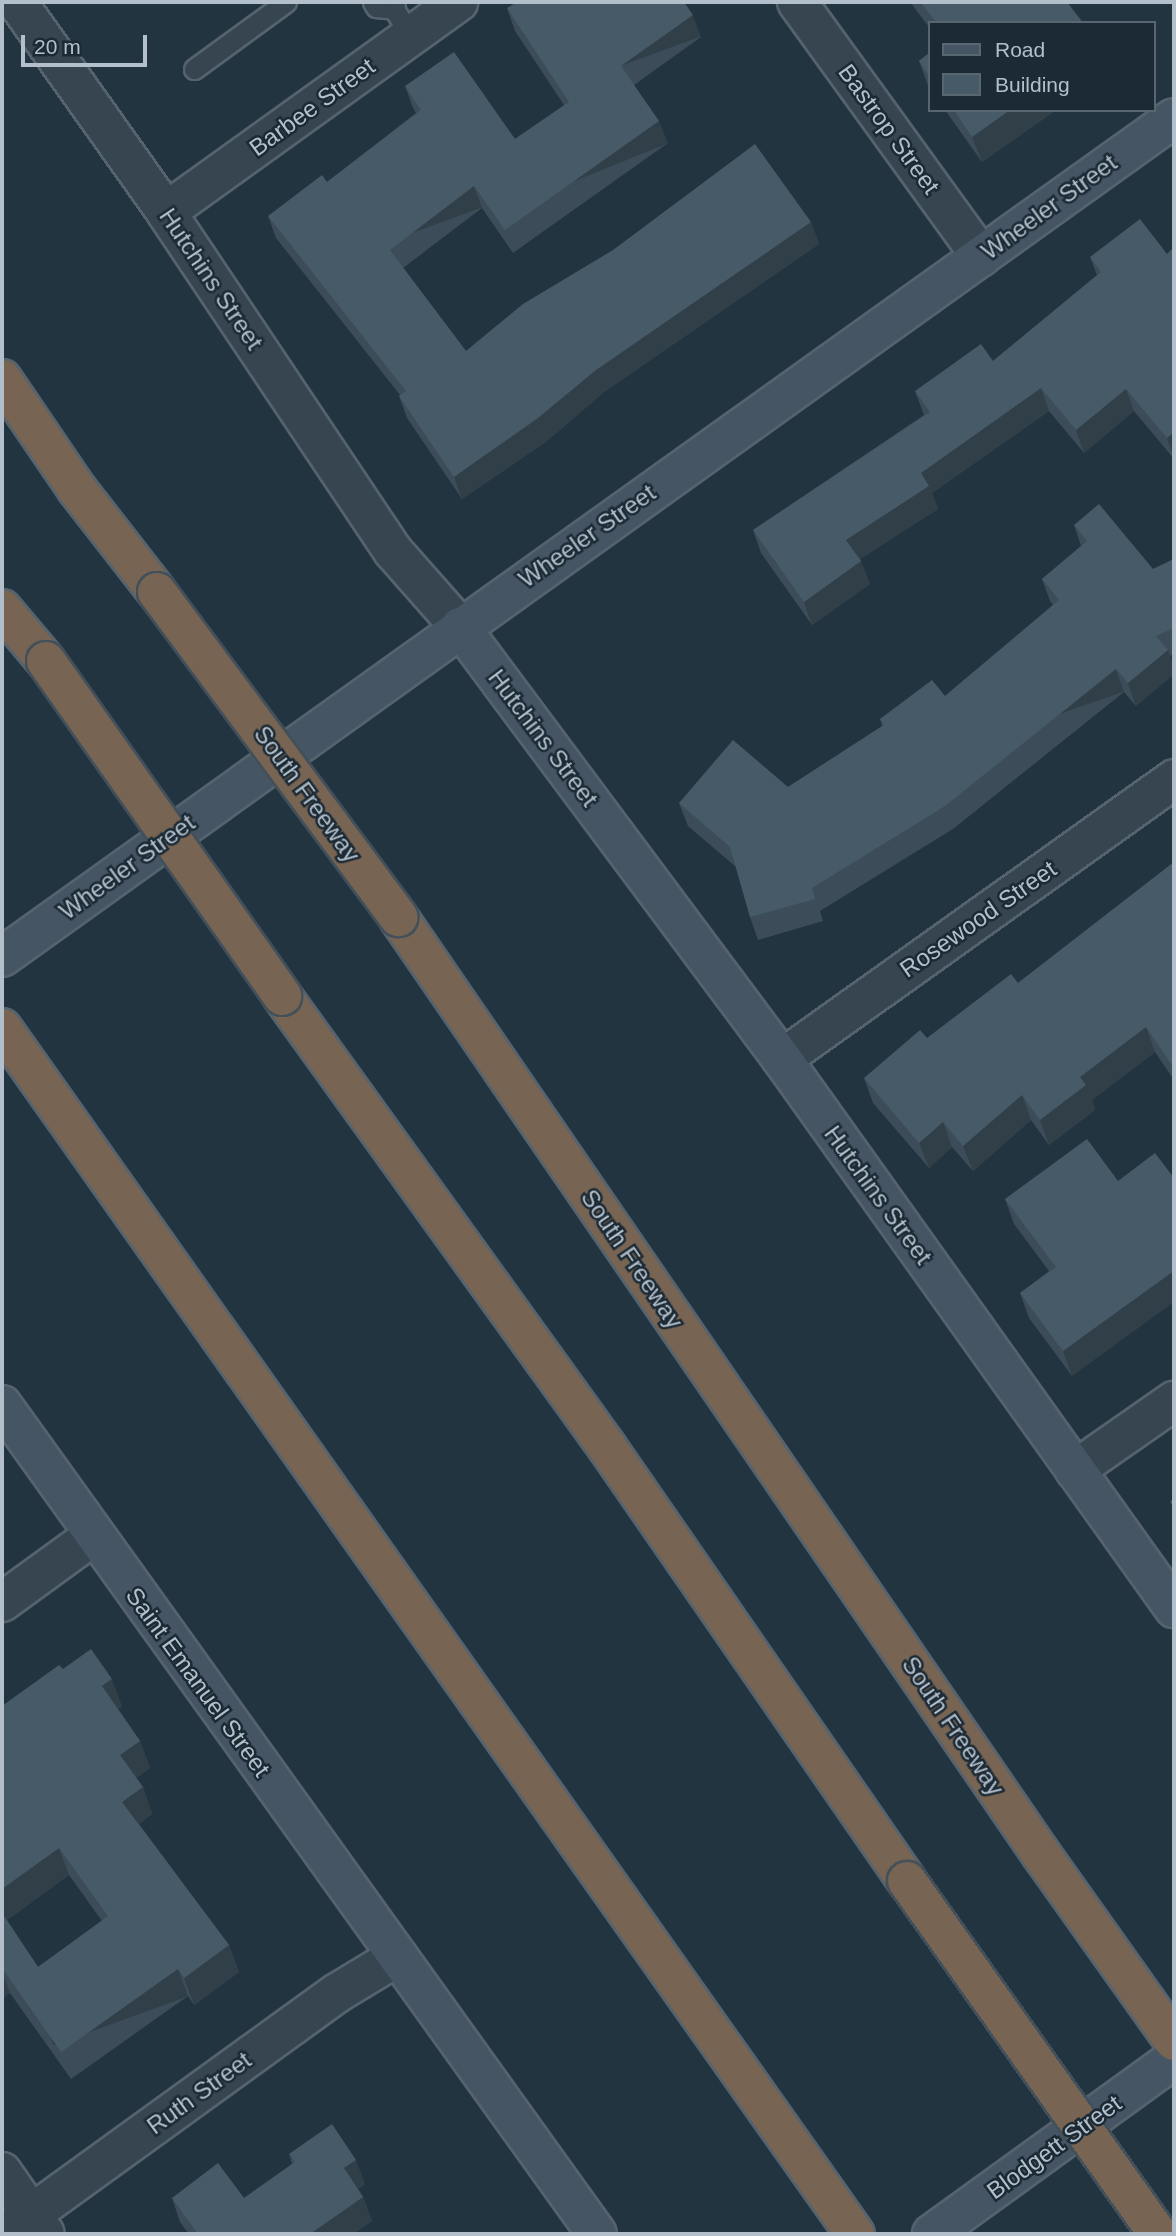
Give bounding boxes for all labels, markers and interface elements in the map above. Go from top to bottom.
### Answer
scale bar [24,21,150,65]
legend [928,21,1155,112]
text: 20 m [34,35,81,58]
text: Road [995,38,1045,61]
street label: Barbee Street [244,52,380,162]
street label: Bastrop Street [832,58,946,200]
text: Building [995,73,1070,96]
street label: Wheeler Street [976,148,1122,266]
street label: Hutchins Street [153,203,269,355]
street label: Wheeler Street [513,478,661,594]
street label: Hutchins Street [482,664,604,812]
street label: South Freeway [248,720,366,868]
street label: Wheeler Street [54,808,200,926]
street label: Rosewood Street [894,854,1062,984]
street label: Hutchins Street [818,1120,938,1270]
street label: South Freeway [575,1184,689,1334]
street label: Saint Emanuel Street [120,1582,276,1782]
street label: South Freeway [896,1651,1010,1801]
street label: Ruth Street [141,2046,257,2140]
street label: Blodgett Street [981,2089,1127,2205]

